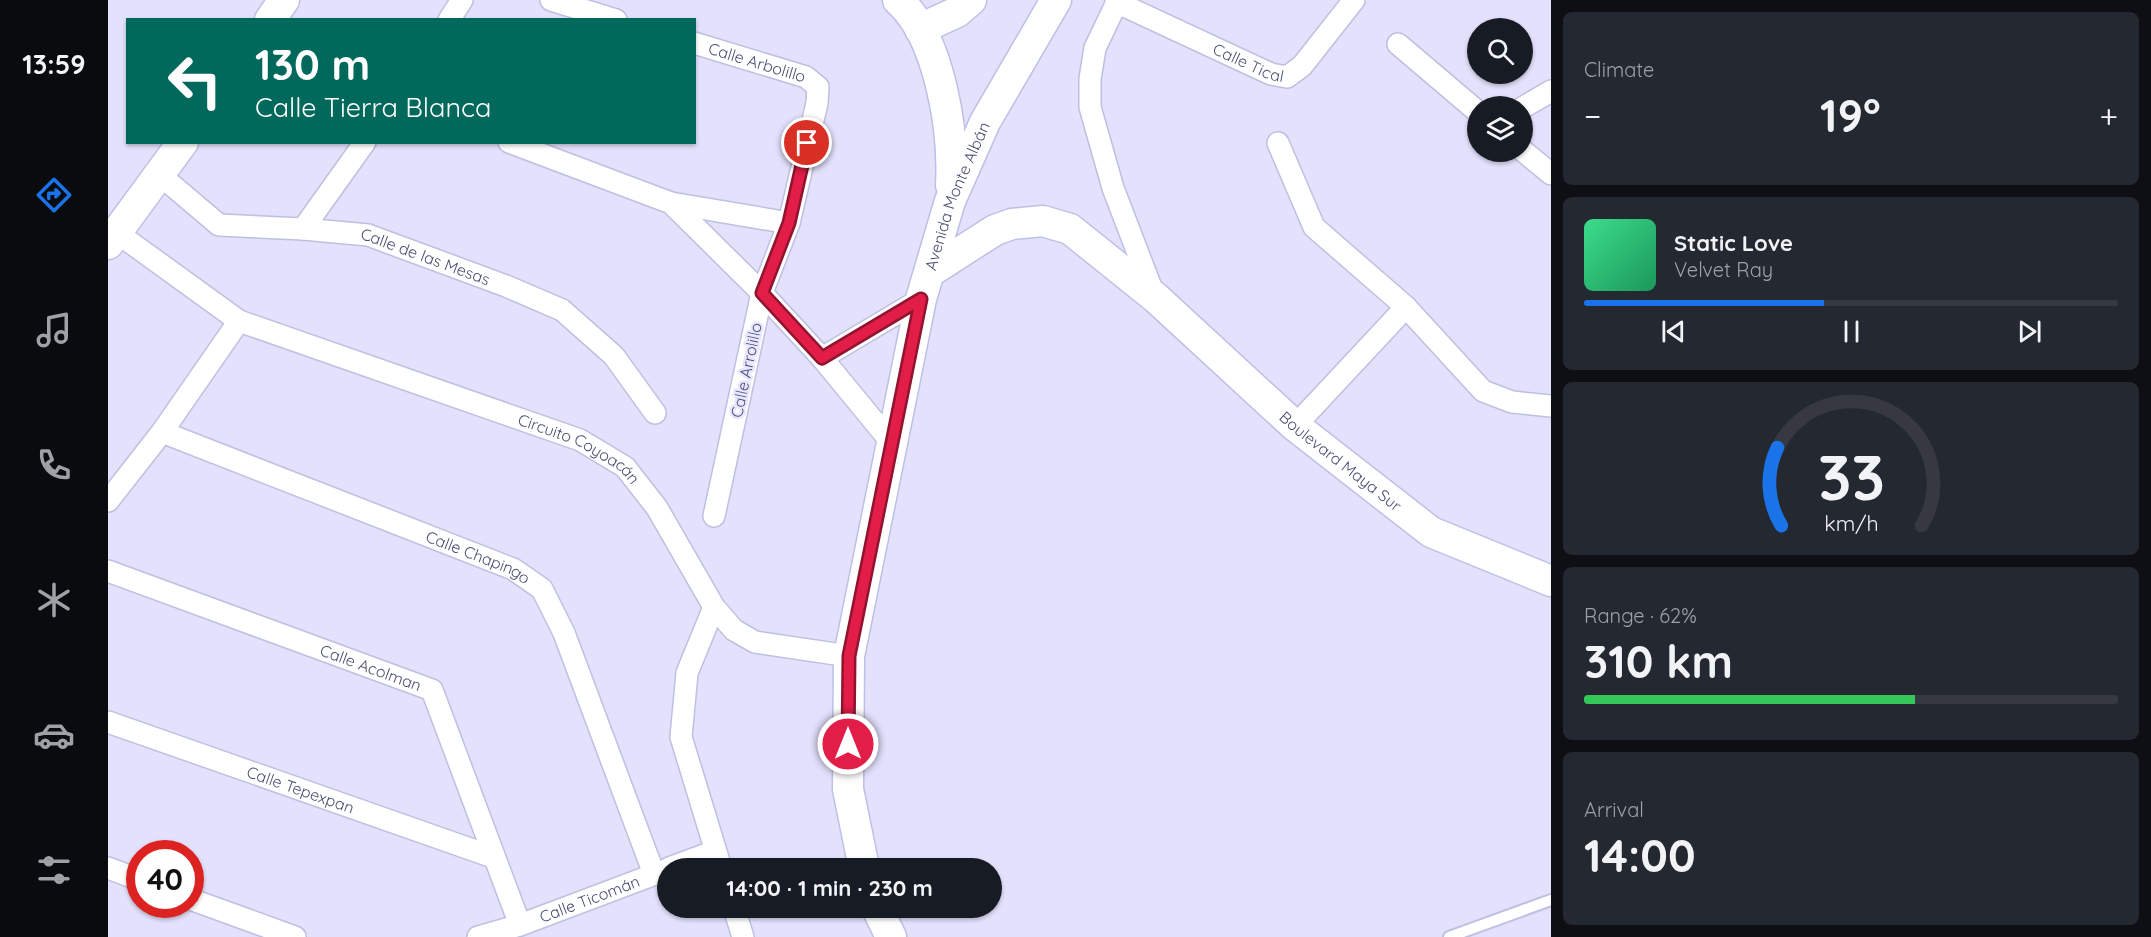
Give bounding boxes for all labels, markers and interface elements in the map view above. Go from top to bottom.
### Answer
map controls [1467,18,1533,162]
button: search [1467,18,1533,84]
text: 130 m [255,38,370,91]
street label: Calle Arbolillo [706,38,808,86]
street label: Calle Tical [1210,39,1286,86]
icon: left [156,42,234,120]
text: 13:59 [22,47,86,81]
text: Climate [1584,57,1654,82]
text: 19° [1820,87,1881,143]
text: Calle Tierra Blanca [255,90,491,124]
text: − [1584,95,1601,136]
text: + [2099,95,2118,136]
button: layers [1467,96,1533,162]
pin [781,117,832,168]
street label: Avenida Monte Albán [920,119,994,273]
icon: arrive [790,126,823,159]
icon: directions [33,174,75,216]
street label: Calle de las Mesas [360,224,493,289]
text: Static Love [1674,229,1793,257]
text: Velvet Ray [1674,257,1773,282]
icon: music [33,309,75,351]
icon: previous [1657,315,1690,348]
icon: pause [1835,315,1868,348]
icon: next [2013,315,2046,348]
street label: Calle Arrolillo [726,321,766,419]
street label: Boulevard Maya Sur [1275,407,1406,515]
street label: Circuito Coyoacán [515,409,644,488]
text: 33 [1817,438,1885,516]
icon: phone [33,444,75,486]
text: km/h [1824,510,1878,536]
street label: Calle Chapingo [423,526,534,588]
icon: climate [33,579,75,621]
text: Range · 62% [1584,603,1697,628]
text: 310 km [1584,633,1733,689]
street label: Calle Acolman [317,640,424,695]
position arrow [816,712,880,776]
icon: car [33,714,75,756]
street label: Calle Tepexpan [244,761,357,818]
text: Arrival [1584,797,1644,822]
text: 14:00 [1584,827,1696,883]
speed limit sign: 40 [126,840,204,918]
icon: filters [33,849,75,891]
street label: Calle Ticomán [537,871,642,927]
text: 14:00 · 1 min · 230 m [726,874,933,902]

